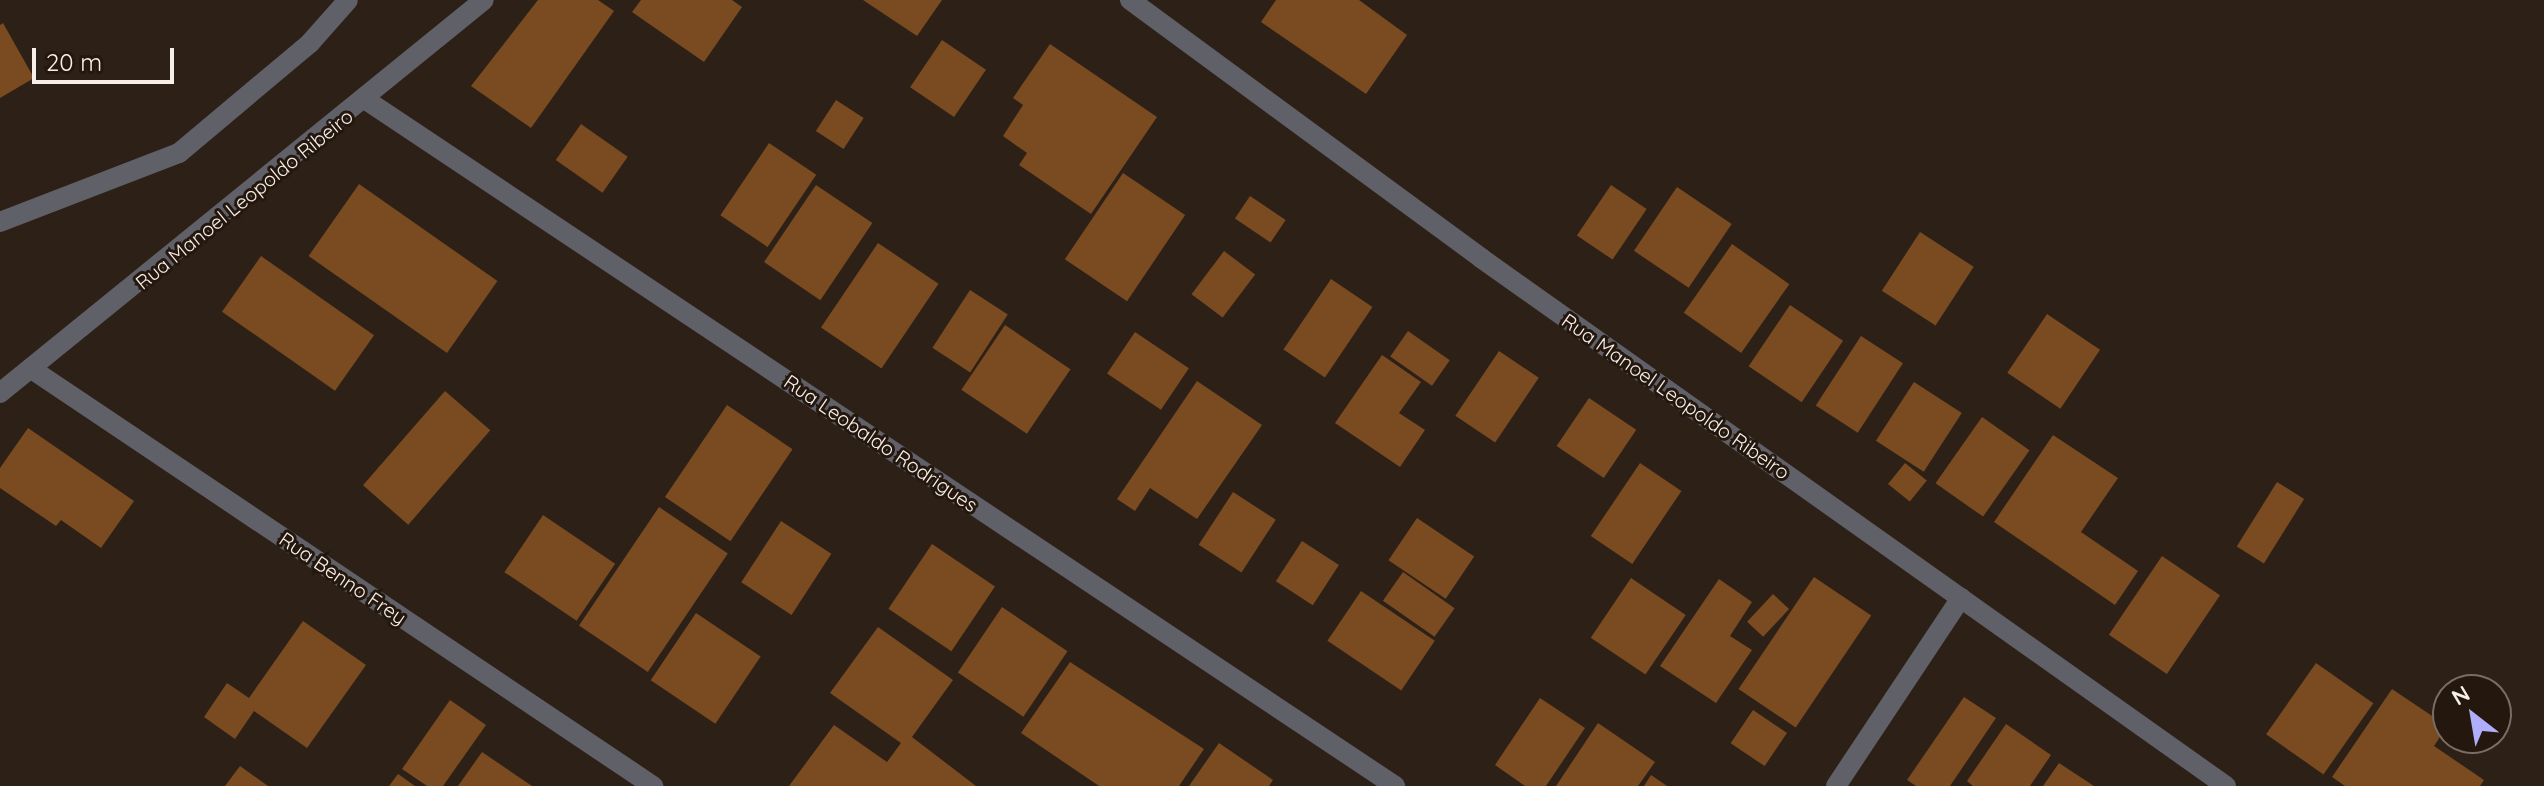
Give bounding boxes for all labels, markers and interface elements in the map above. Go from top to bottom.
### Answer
scale bar [36,32,178,82]
text: 20 m [46,47,102,77]
street label: Rua Manoel Leopoldo Ribeiro [130,104,358,294]
street label: Rua Manoel Leopoldo Ribeiro [1557,308,1795,484]
street label: Rua Leobaldo Rodrigues [780,369,982,517]
street label: Rua Benno Frey [275,527,411,629]
north arrow [2432,674,2512,754]
text: N [2447,679,2475,711]

